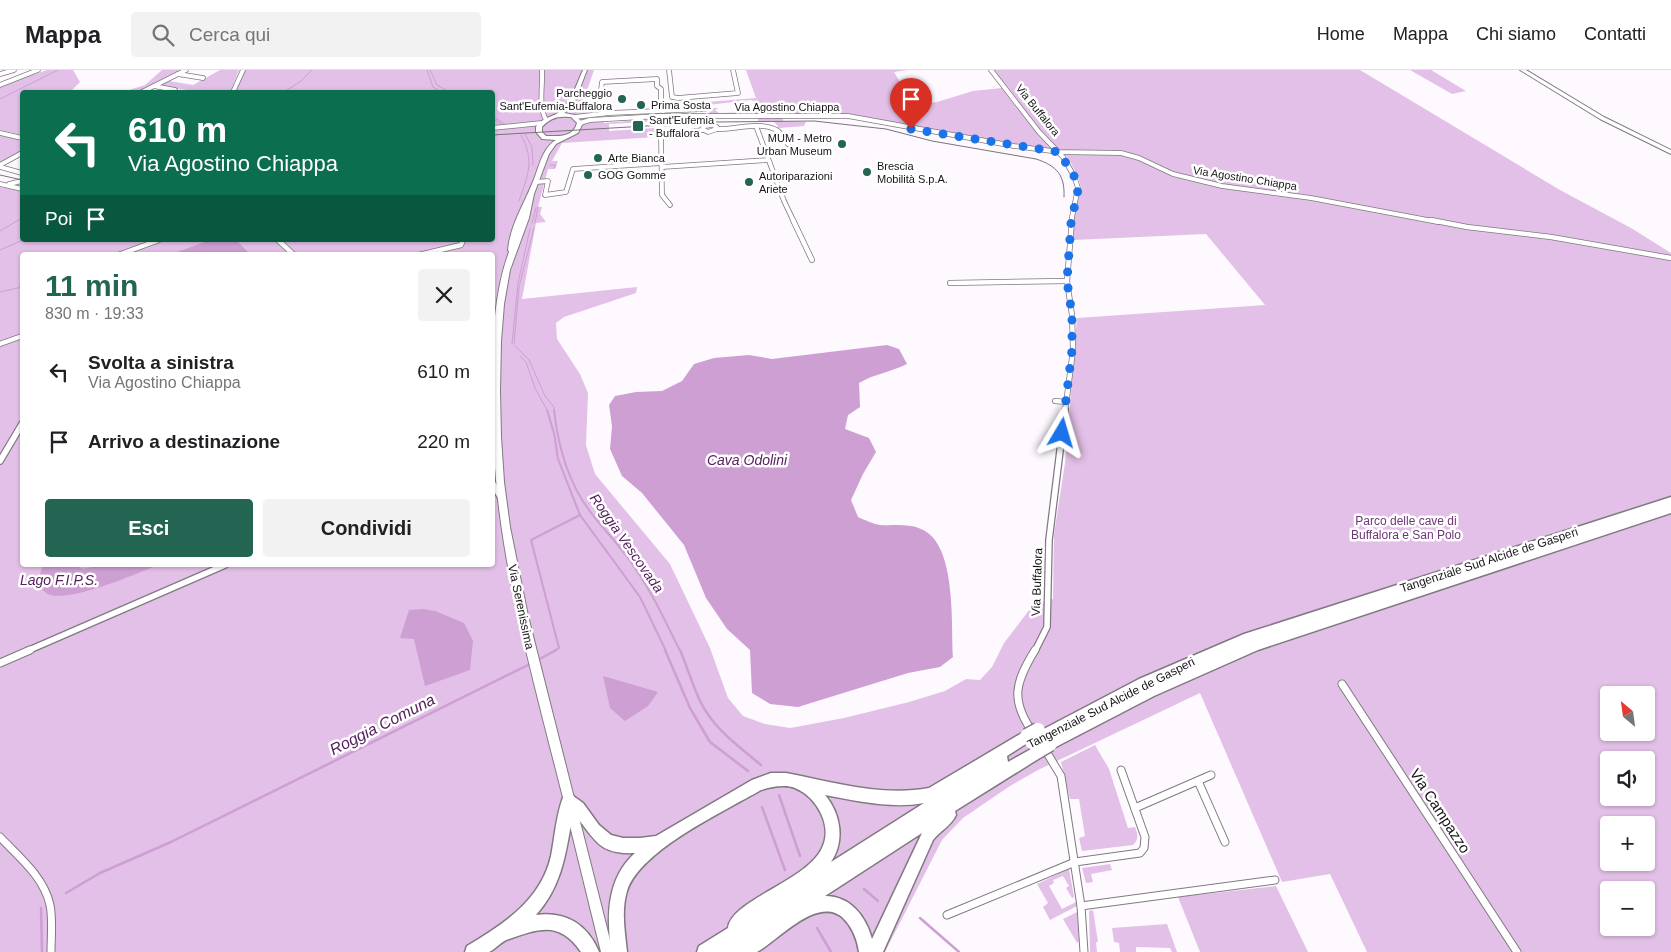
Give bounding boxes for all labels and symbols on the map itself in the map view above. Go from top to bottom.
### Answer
pin [890,78,932,129]
street label: Via Buffalora [1014,82,1063,139]
place label: Parcheggio Sant'Eufemia-Buffalora [499,87,613,112]
marker: Parcheggio Sant'Eufemia-Buffalora [616,93,628,105]
marker: Prima Sosta [635,99,647,111]
place label: Prima Sosta [651,99,712,111]
street label: Via Agostino Chiappa [735,101,840,113]
place label: Sant'Eufemia - Buffalora [649,114,715,139]
marker: Sant'Eufemia - Buffalora [631,119,645,133]
place label: MUM - Metro Urban Museum [757,132,832,157]
marker: MUM - Metro Urban Museum [836,138,848,150]
marker: Arte Bianca [592,152,604,164]
place label: Arte Bianca [608,152,666,164]
place label: Brescia Mobilità S.p.A. [877,160,948,185]
street label: Via Agostino Chiappa [1192,164,1299,192]
marker: Brescia Mobilità S.p.A. [861,166,873,178]
marker: GOG Gomme [582,169,594,181]
place label: GOG Gomme [598,169,666,181]
place label: Autoriparazioni Ariete [759,170,832,195]
marker: Autoriparazioni Ariete [743,176,755,188]
position arrow [1035,406,1087,458]
water label: Cava Odolini [707,452,788,468]
water label: Roggia Vescovada [587,490,667,596]
park label: Parco delle cave di Buffalora e San Polo [1351,514,1461,542]
street label: Tangenziale Sud Alcide de Gasperi [1398,525,1580,595]
street label: Via Buffalora [1029,547,1045,616]
street label: Via Serenissima [505,563,537,651]
water label: Lago F.I.P.S. [20,572,98,588]
street label: Tangenziale Sud Alcide de Gasperi [1025,655,1197,751]
north arrow [1600,686,1655,741]
water label: Roggia Comuna [327,691,438,758]
street label: Via Campazzo [1407,765,1474,856]

